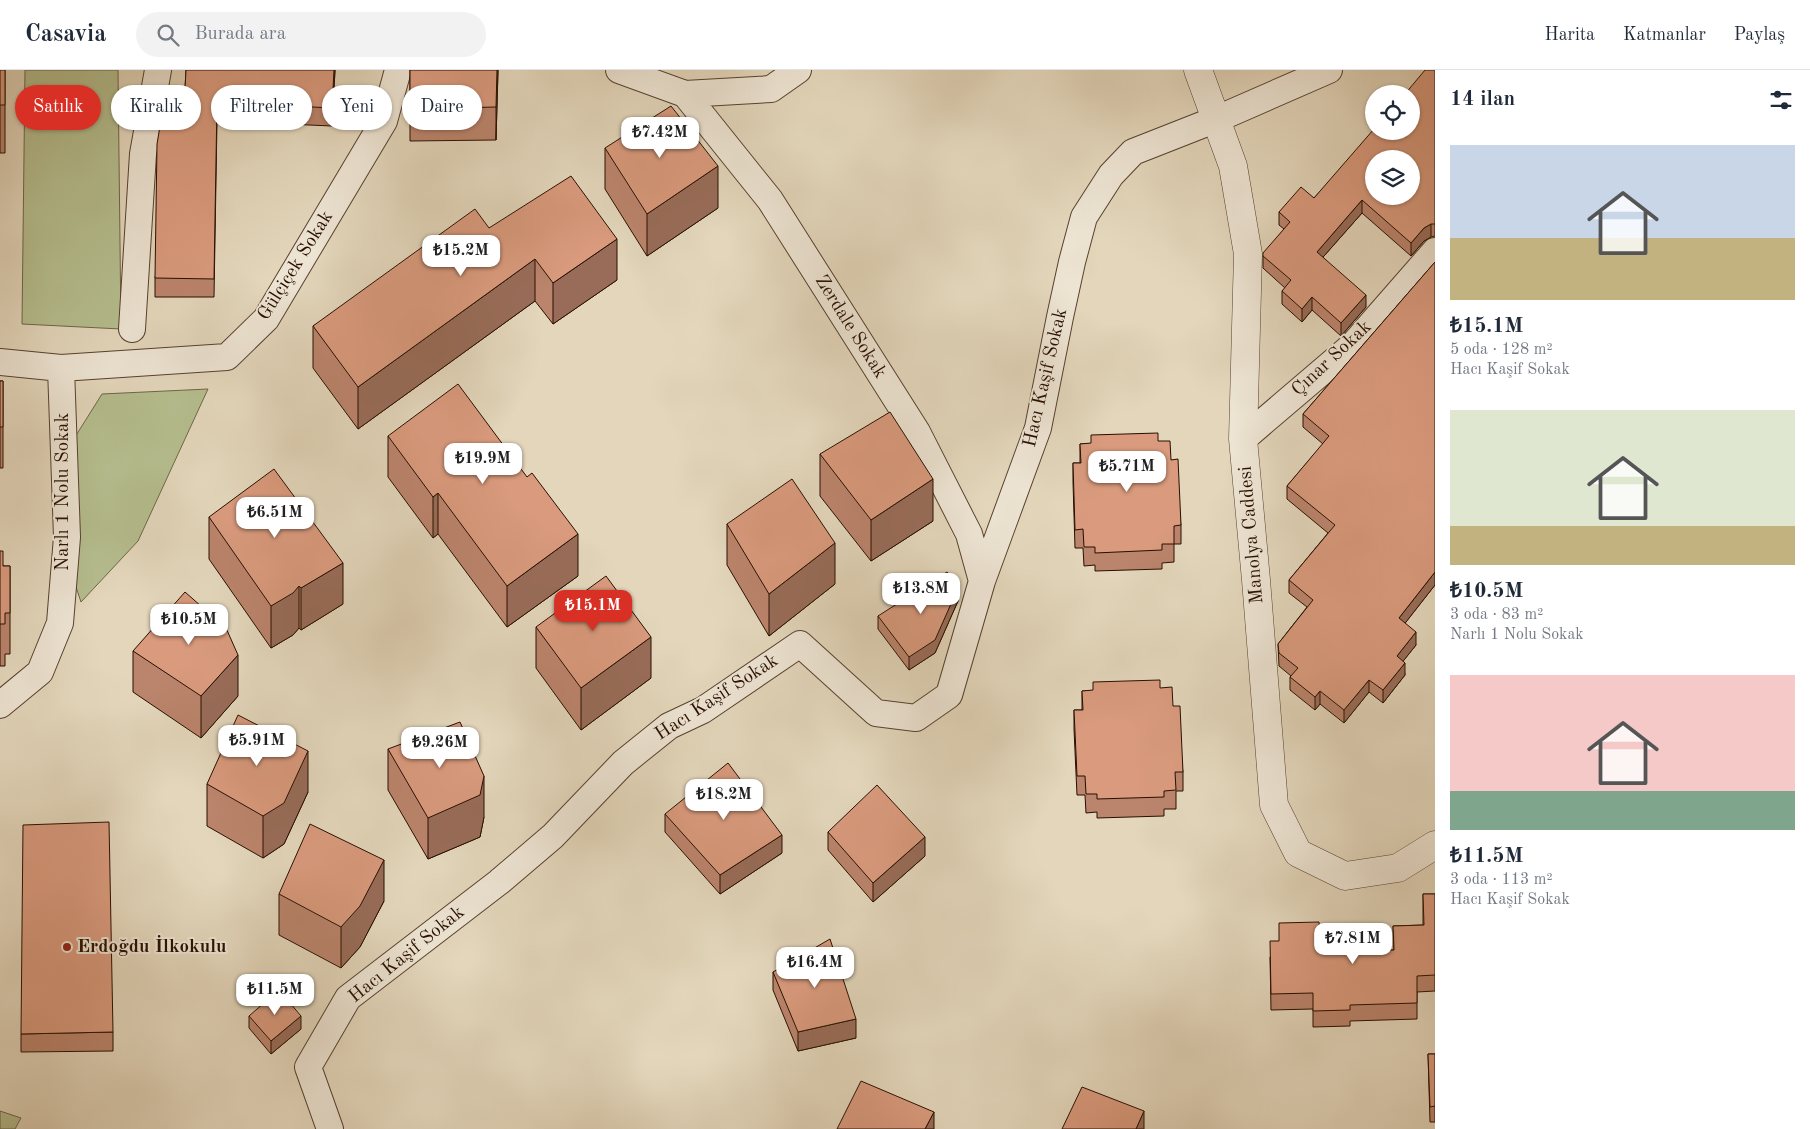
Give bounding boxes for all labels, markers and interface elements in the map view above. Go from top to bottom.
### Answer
search box [136,12,486,57]
icon: search [154,21,182,49]
text: Casavia [25,23,106,47]
text: Burada ara [194,25,286,44]
text: Harita [1544,26,1595,44]
text: Katmanlar [1623,26,1706,44]
text: Paylaş [1734,26,1785,44]
chip: Satılık [15,85,101,130]
chip: Kiralık [111,85,201,130]
chip: Filtreler [211,85,312,130]
chip: Yeni [322,85,392,130]
chip: Daire [402,85,482,130]
map controls [1365,85,1420,205]
button: locate [1365,85,1420,140]
icon: filters [1767,86,1795,114]
text: 14 ilan [1450,89,1515,110]
pin: ₺7.42M [619,116,701,159]
text: ₺7.42M [632,125,688,141]
button: layers [1365,150,1420,205]
icon: home [1578,178,1668,268]
street label: Gülçiçek Sokak [255,208,337,324]
pin: ₺15.2M [420,234,502,277]
text: ₺15.2M [433,243,489,259]
street label: Zerdale Sokak [811,272,889,382]
street label: Hacı Kaşif Sokak [1021,306,1071,449]
text: ₺15.1M [1450,316,1523,337]
street label: Çınar Sokak [1289,318,1375,400]
text: 5 oda · 128 m² [1450,342,1553,358]
text: Hacı Kaşif Sokak [1450,362,1570,378]
street label: Narlı 1 Nolu Sokak [54,413,73,571]
pin: ₺19.9M [442,442,524,485]
icon: home [1578,443,1668,533]
pin: ₺5.71M [1086,450,1168,493]
text: ₺19.9M [455,451,511,467]
text: ₺5.71M [1099,459,1155,475]
street label: Manolya Caddesi [1237,465,1267,605]
pin: ₺6.51M [234,496,316,539]
text: ₺6.51M [247,505,303,521]
pin: ₺13.8M [880,572,962,615]
text: ₺13.8M [893,581,949,597]
text: ₺10.5M [1450,581,1523,602]
pin: ₺15.1M [552,590,634,632]
text: ₺15.1M [565,598,621,614]
pin: ₺10.5M [148,604,230,646]
text: 3 oda · 83 m² [1450,607,1543,623]
text: ₺10.5M [161,612,217,628]
text: Narlı 1 Nolu Sokak [1450,627,1584,643]
street label: Hacı Kaşif Sokak [652,651,782,745]
icon: home [1578,708,1668,798]
pin: ₺5.91M [216,724,298,767]
pin: ₺9.26M [399,726,481,769]
text: ₺5.91M [229,733,285,749]
text: ₺9.26M [412,735,468,751]
pin: ₺18.2M [683,778,765,821]
text: ₺18.2M [696,787,752,803]
text: ₺11.5M [1450,846,1523,867]
text: 3 oda · 113 m² [1450,872,1553,888]
text: Hacı Kaşif Sokak [1450,892,1570,908]
street label: Hacı Kaşif Sokak [346,903,468,1007]
pin: ₺7.81M [1312,922,1394,965]
text: ₺7.81M [1325,931,1381,947]
place label: Erdoğdu İlkokulu [77,935,227,957]
marker: Erdoğdu İlkokulu [61,941,73,953]
pin: ₺16.4M [774,946,856,989]
text: ₺16.4M [787,955,843,971]
pin: ₺11.5M [234,974,316,1016]
text: ₺11.5M [247,982,303,998]

